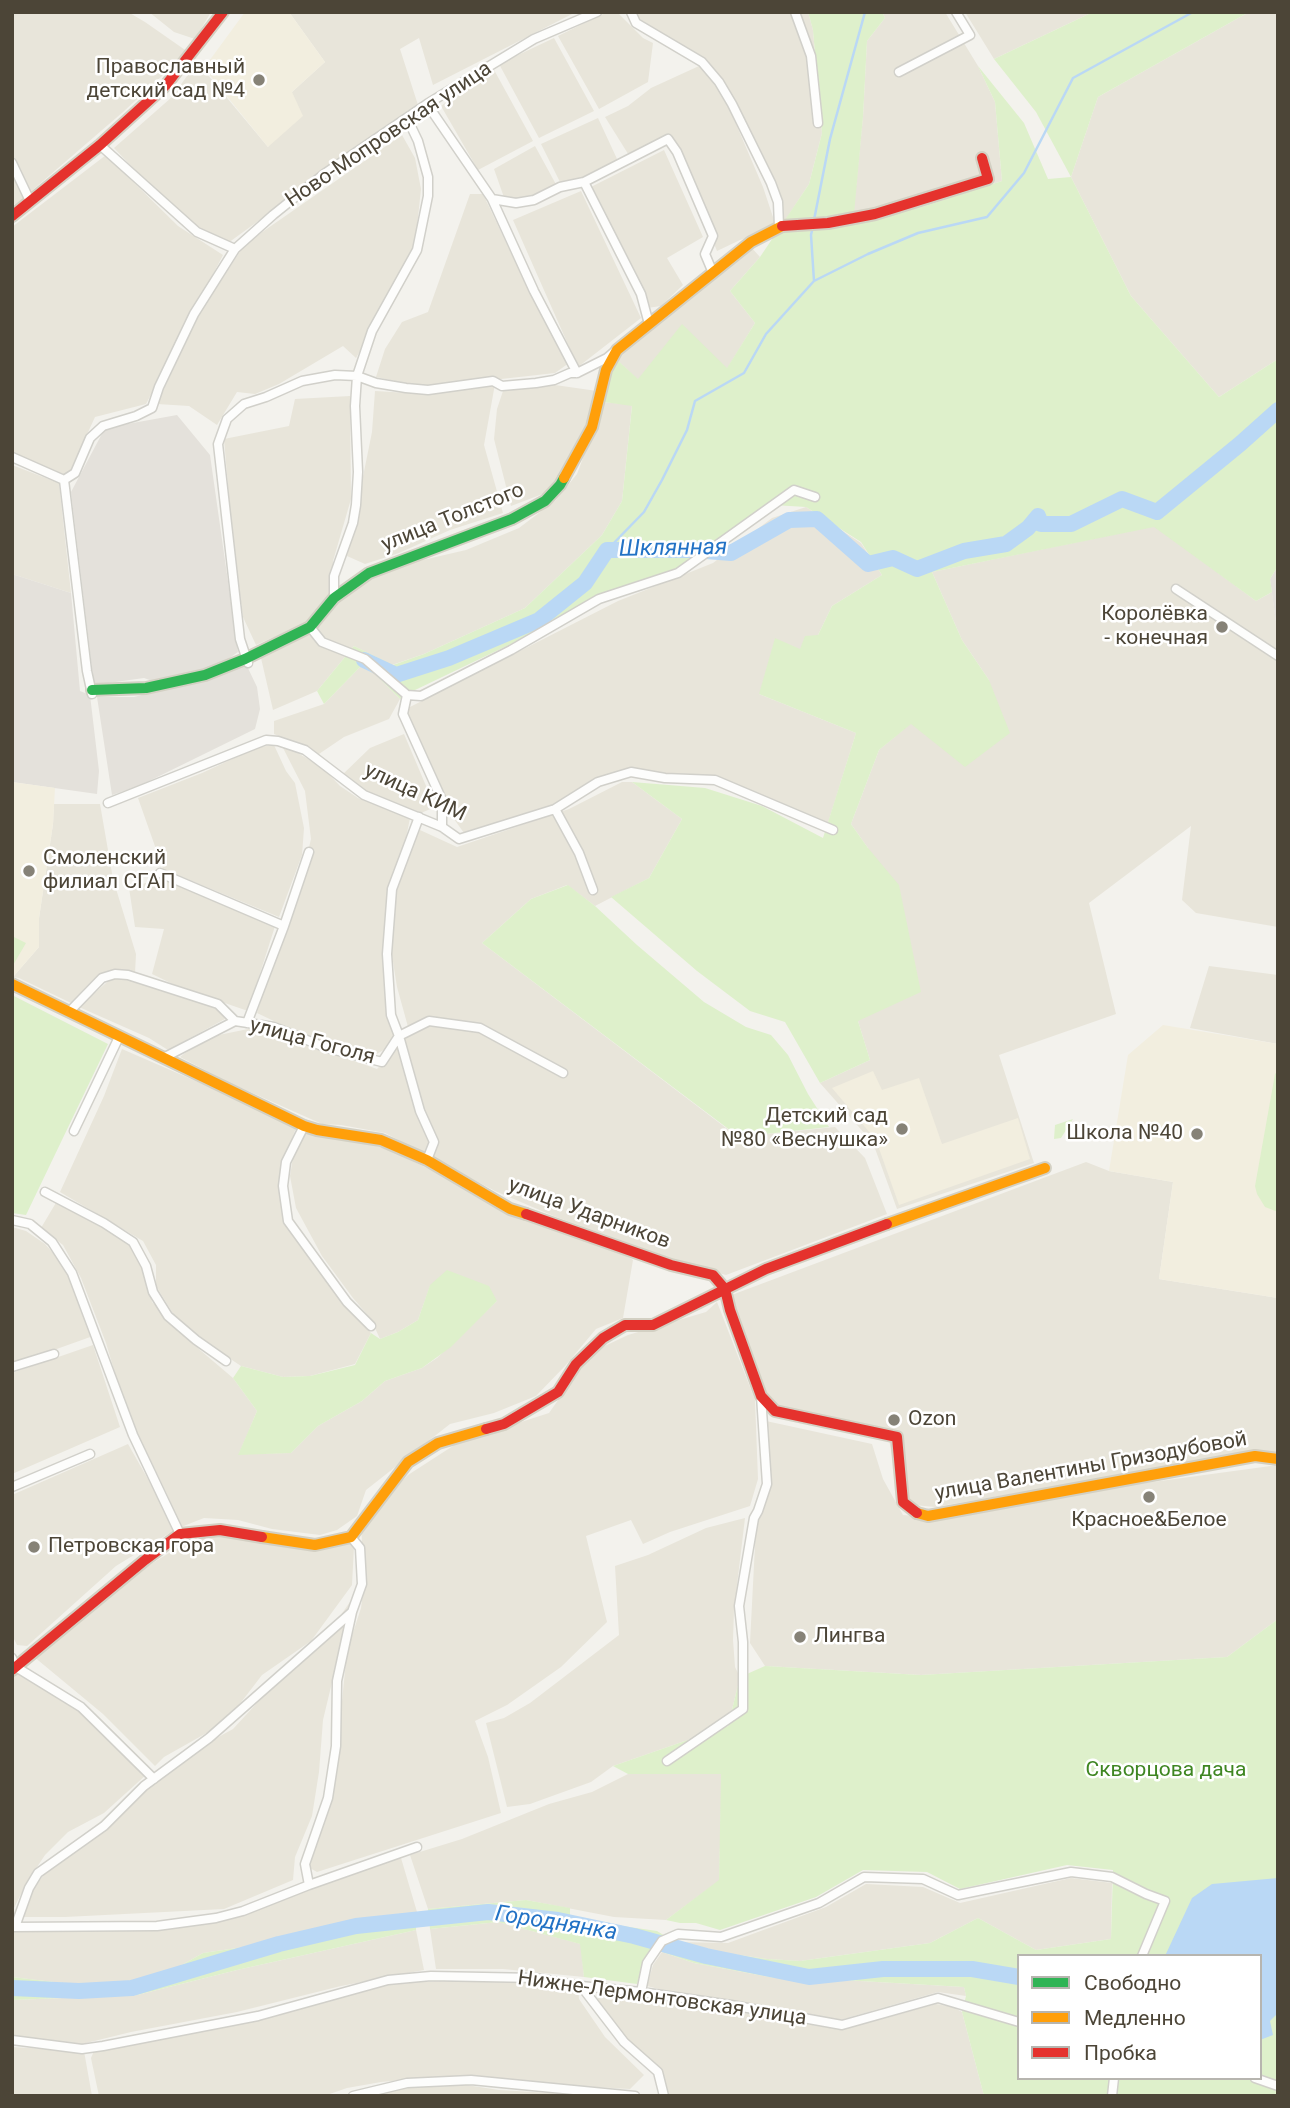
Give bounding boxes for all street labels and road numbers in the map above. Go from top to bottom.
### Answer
street label: Ново-Мопровская улица [281,57,497,213]
street label: улица Толстого [378,478,528,558]
street label: улица КИМ [360,758,470,828]
street label: улица Гоголя [247,1013,377,1071]
street label: улица Ударников [505,1173,673,1255]
street label: улица Валентины Гризодубовой [933,1427,1249,1507]
street label: Нижне-Лермонтовская улица [516,1966,808,2032]

